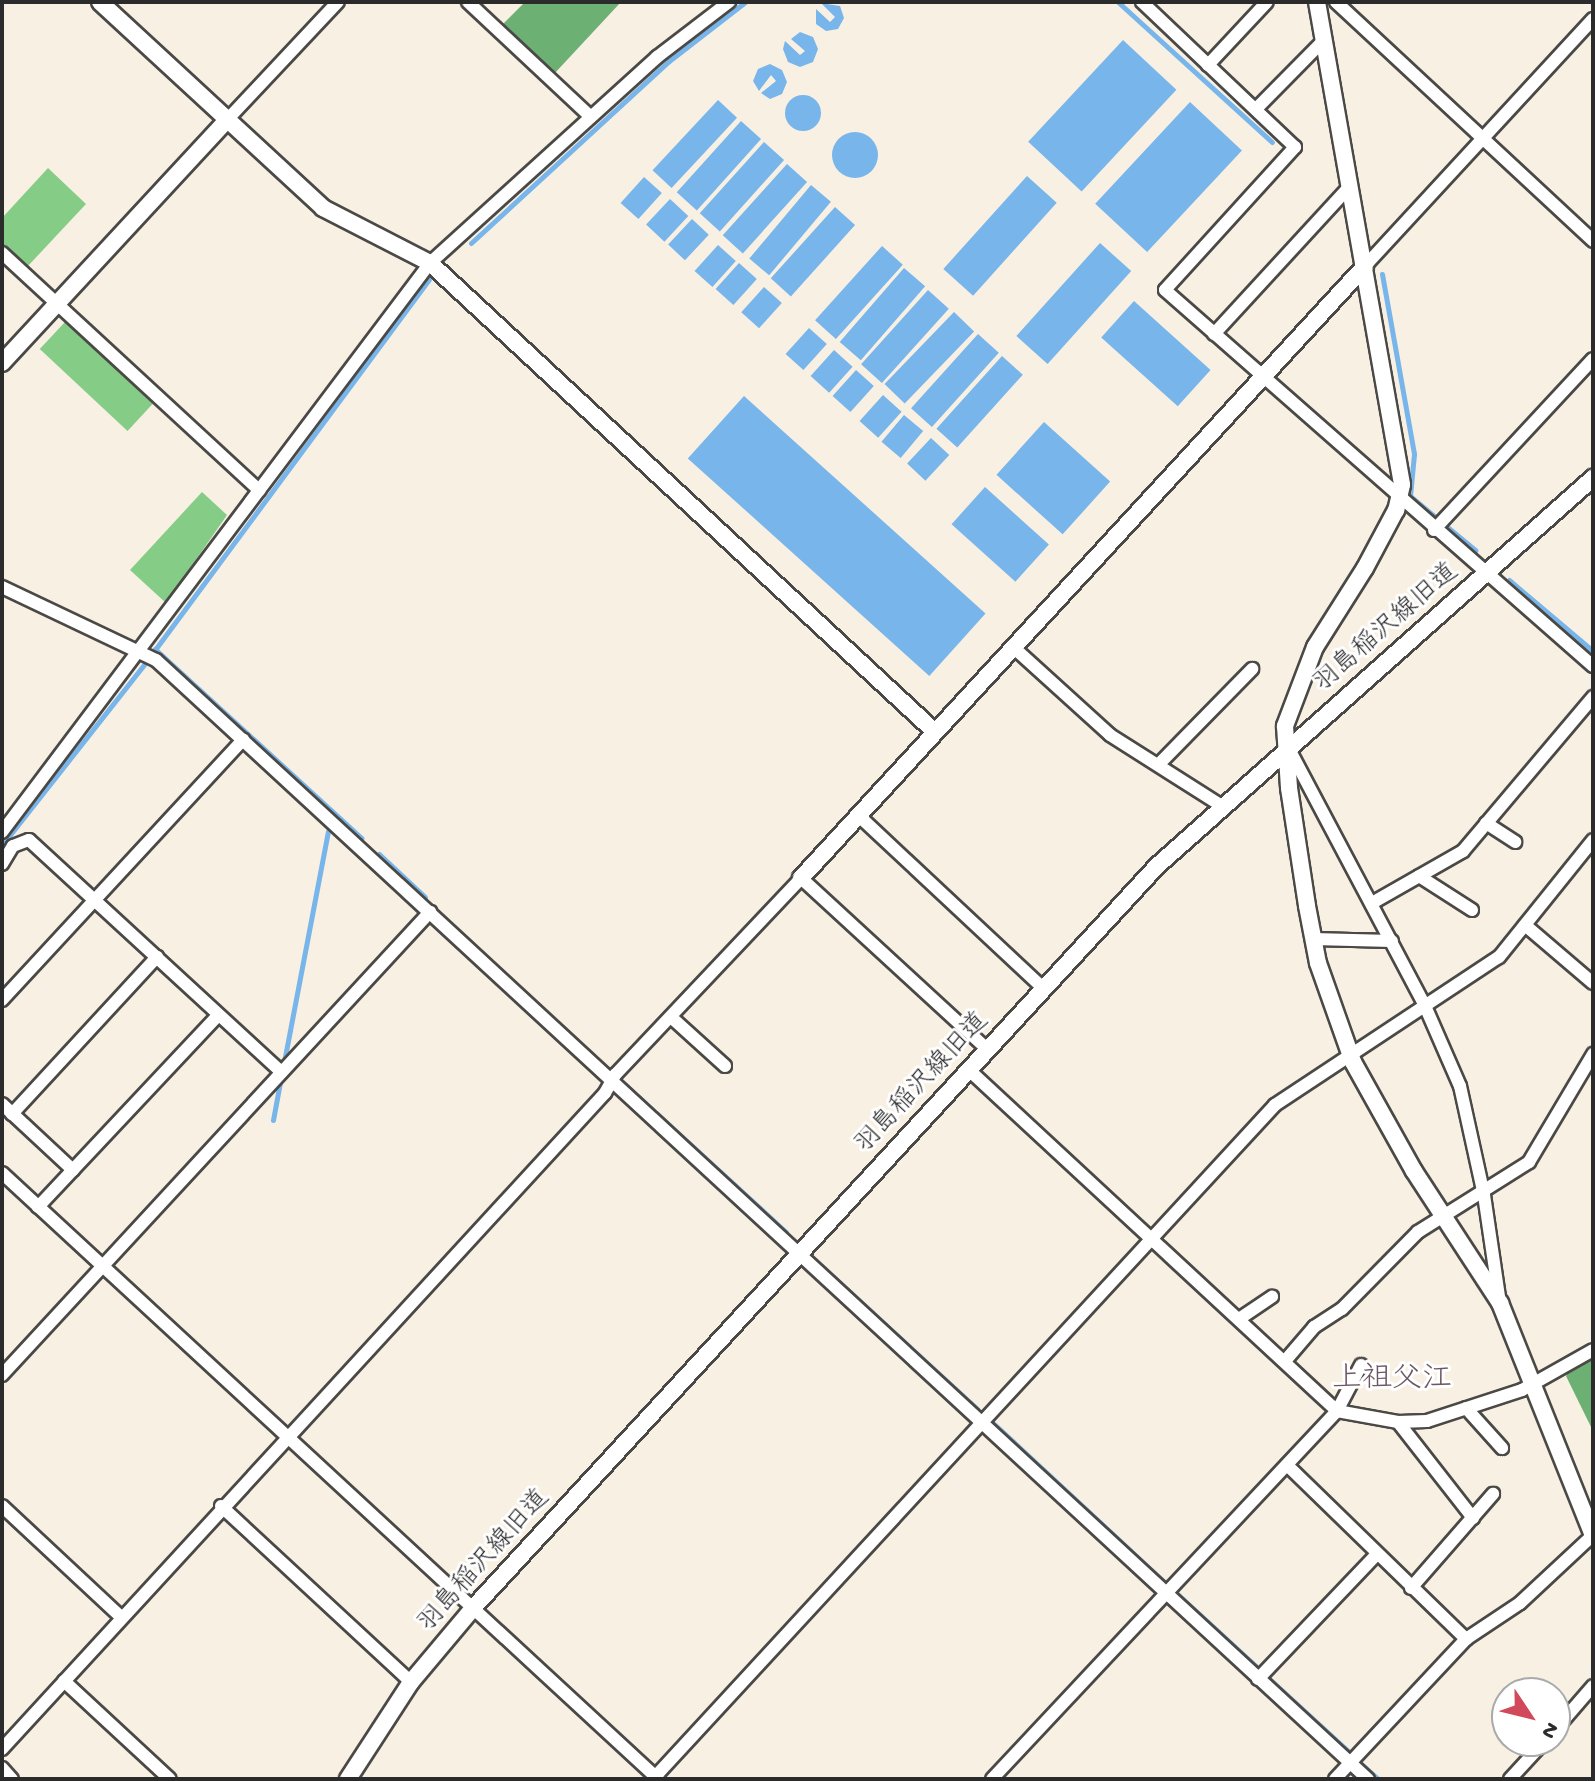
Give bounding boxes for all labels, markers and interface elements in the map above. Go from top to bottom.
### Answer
street label: 羽島稲沢線旧道 [1308,558,1466,700]
street label: 羽島稲沢線旧道 [850,1007,996,1161]
district label: 上祖父江 [1332,1363,1452,1399]
street label: 羽島稲沢線旧道 [413,1484,557,1640]
north arrow [1491,1677,1571,1757]
text: N [1534,1716,1564,1743]

